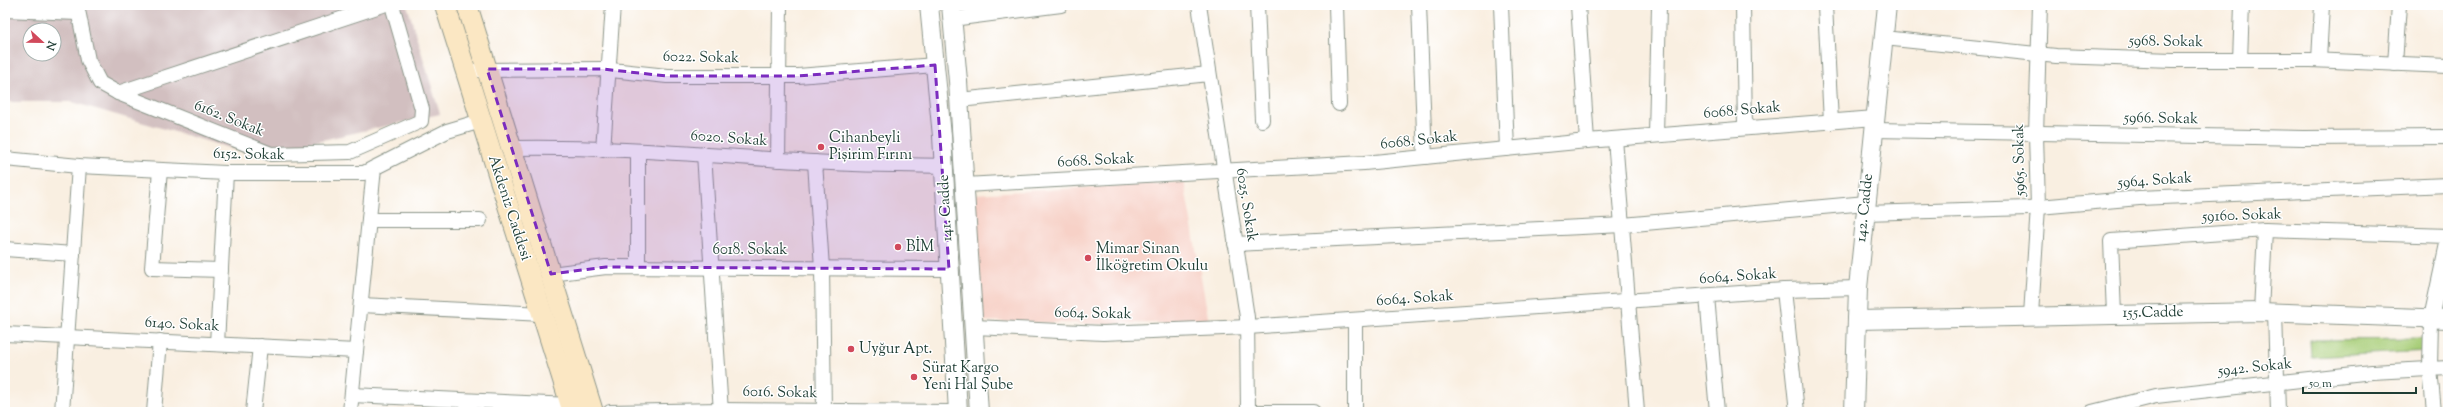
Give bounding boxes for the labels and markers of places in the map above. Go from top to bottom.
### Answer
place label: Cihanbeyli Pişirim Fırını [829,128,912,166]
marker: Cihanbeyli Pişirim Fırını [816,142,826,152]
place label: BİM [906,236,934,258]
place label: Mimar Sinan İlköğretim Okulu [1096,239,1209,277]
marker: BİM [893,242,903,252]
marker: Mimar Sinan İlköğretim Okulu [1083,253,1093,263]
place label: Uyğur Apt. [859,339,932,360]
marker: Uyğur Apt. [846,344,856,354]
place label: Sürat Kargo Yeni Hal Şube [922,358,1013,396]
marker: Sürat Kargo Yeni Hal Şube [909,372,919,382]

